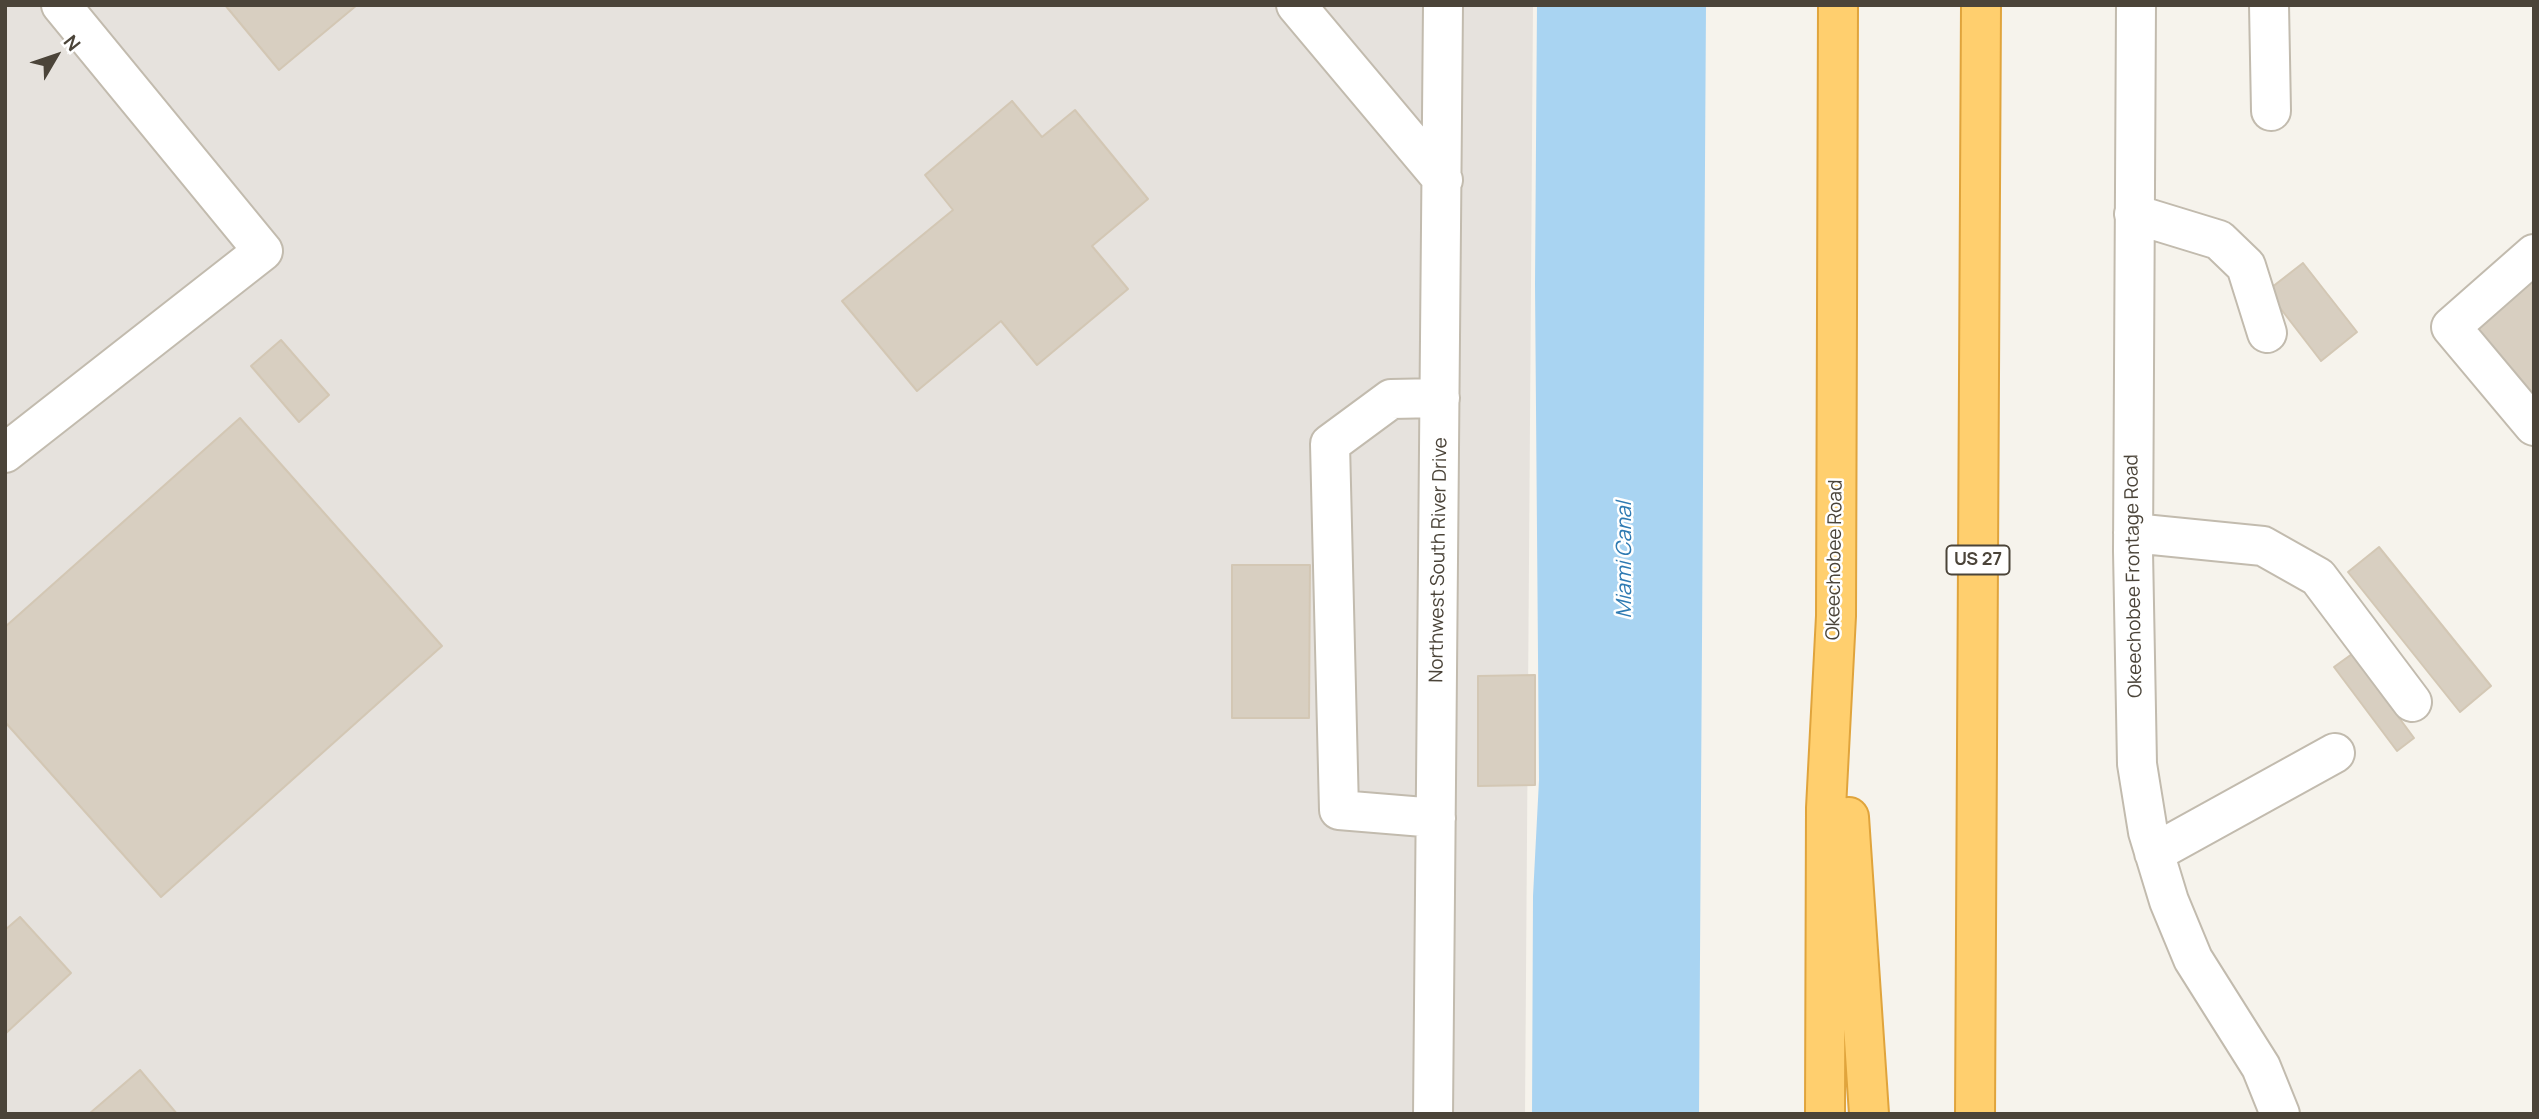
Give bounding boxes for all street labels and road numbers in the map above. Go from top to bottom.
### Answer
street label: Northwest South River Drive [1425,437,1453,683]
street label: Okeechobee Frontage Road [2120,454,2148,698]
street label: Okeechobee Road [1822,480,1848,640]
road number: US 27 [1946,546,2010,574]

